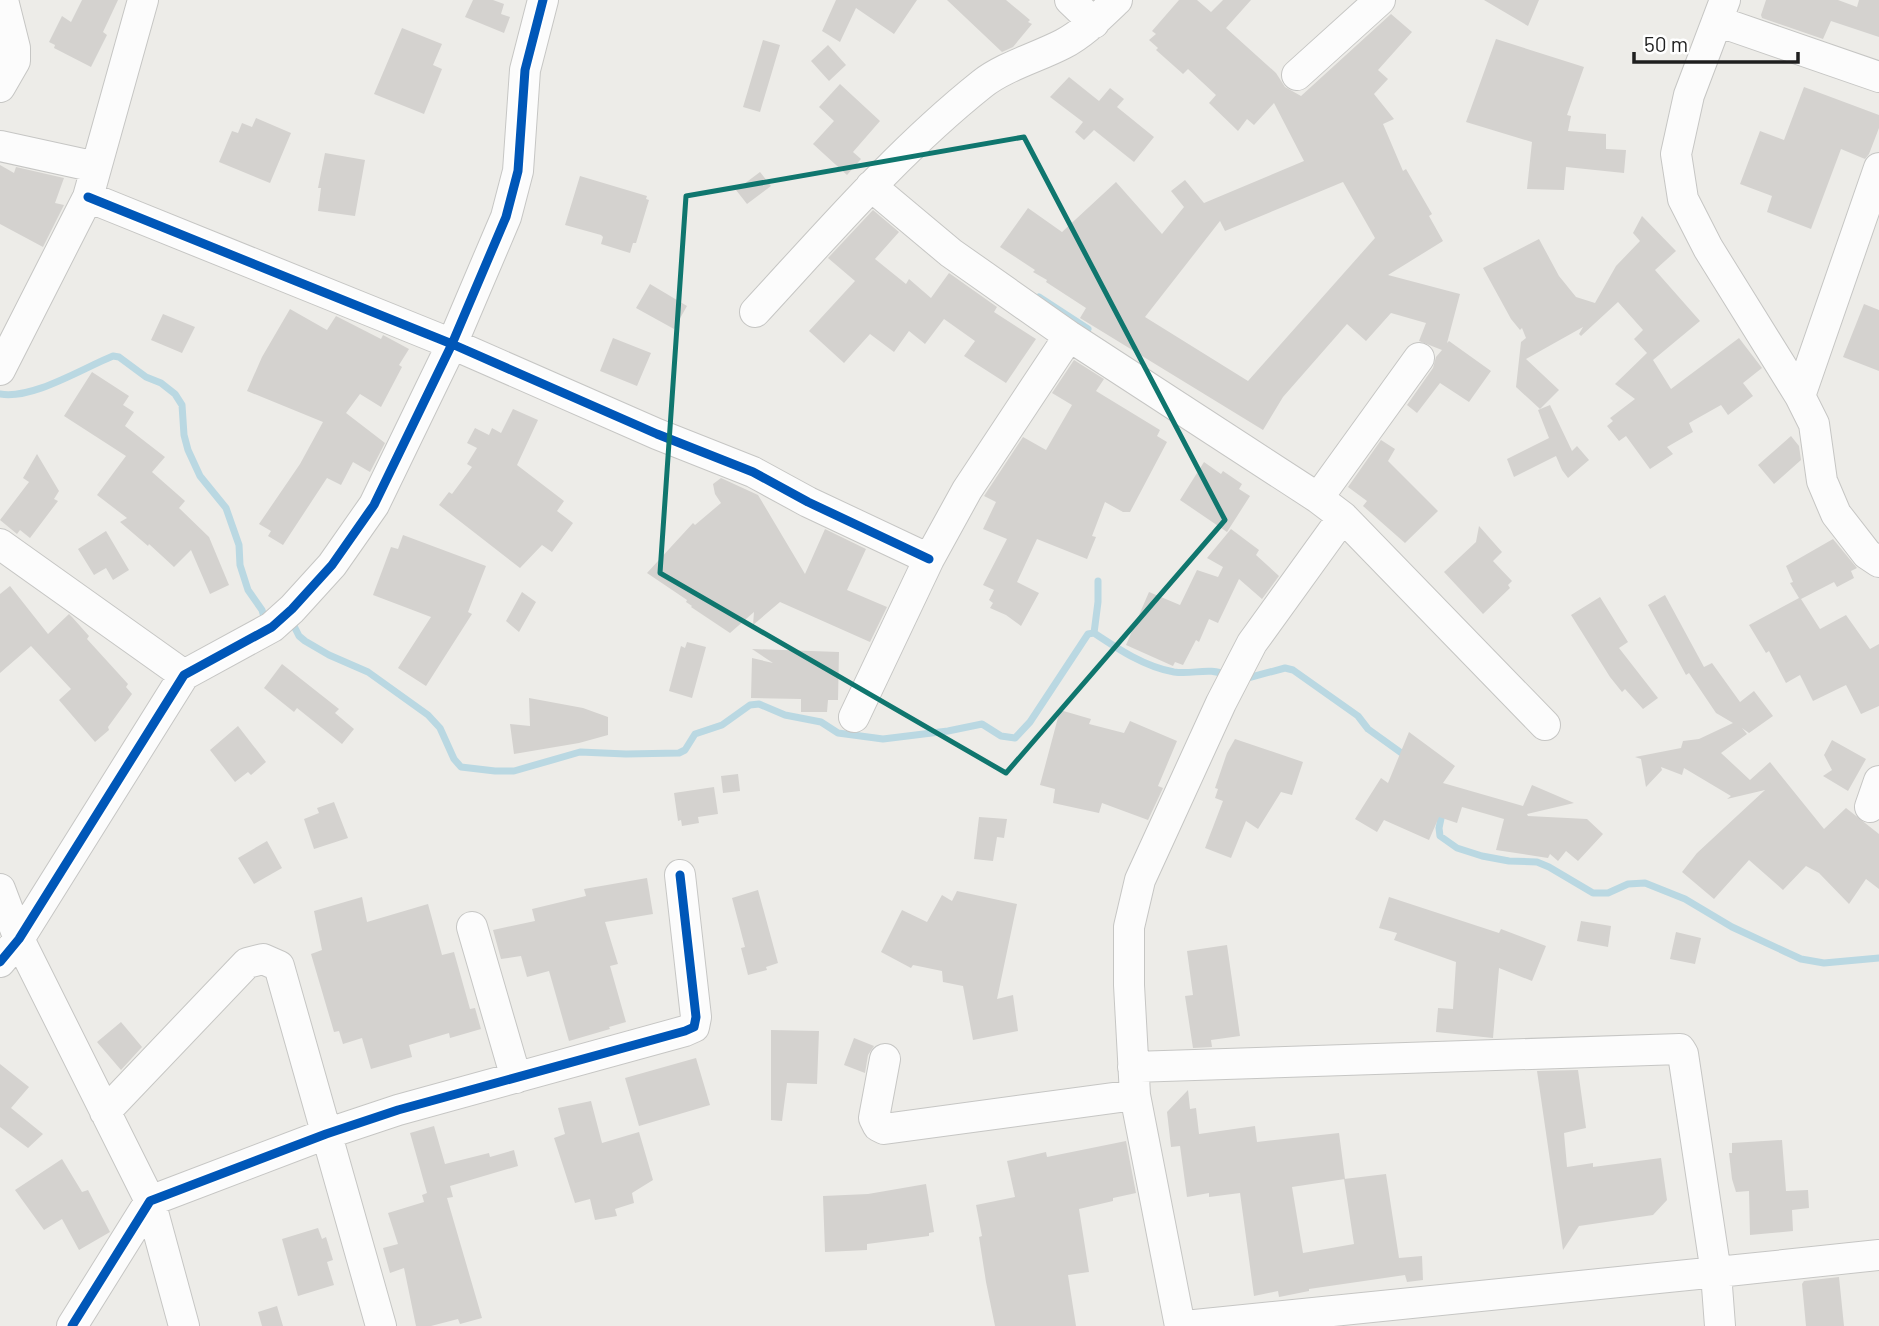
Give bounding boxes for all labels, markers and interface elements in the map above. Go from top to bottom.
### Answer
scale bar [1634,21,1798,65]
text: 50 m [1644,31,1688,56]

